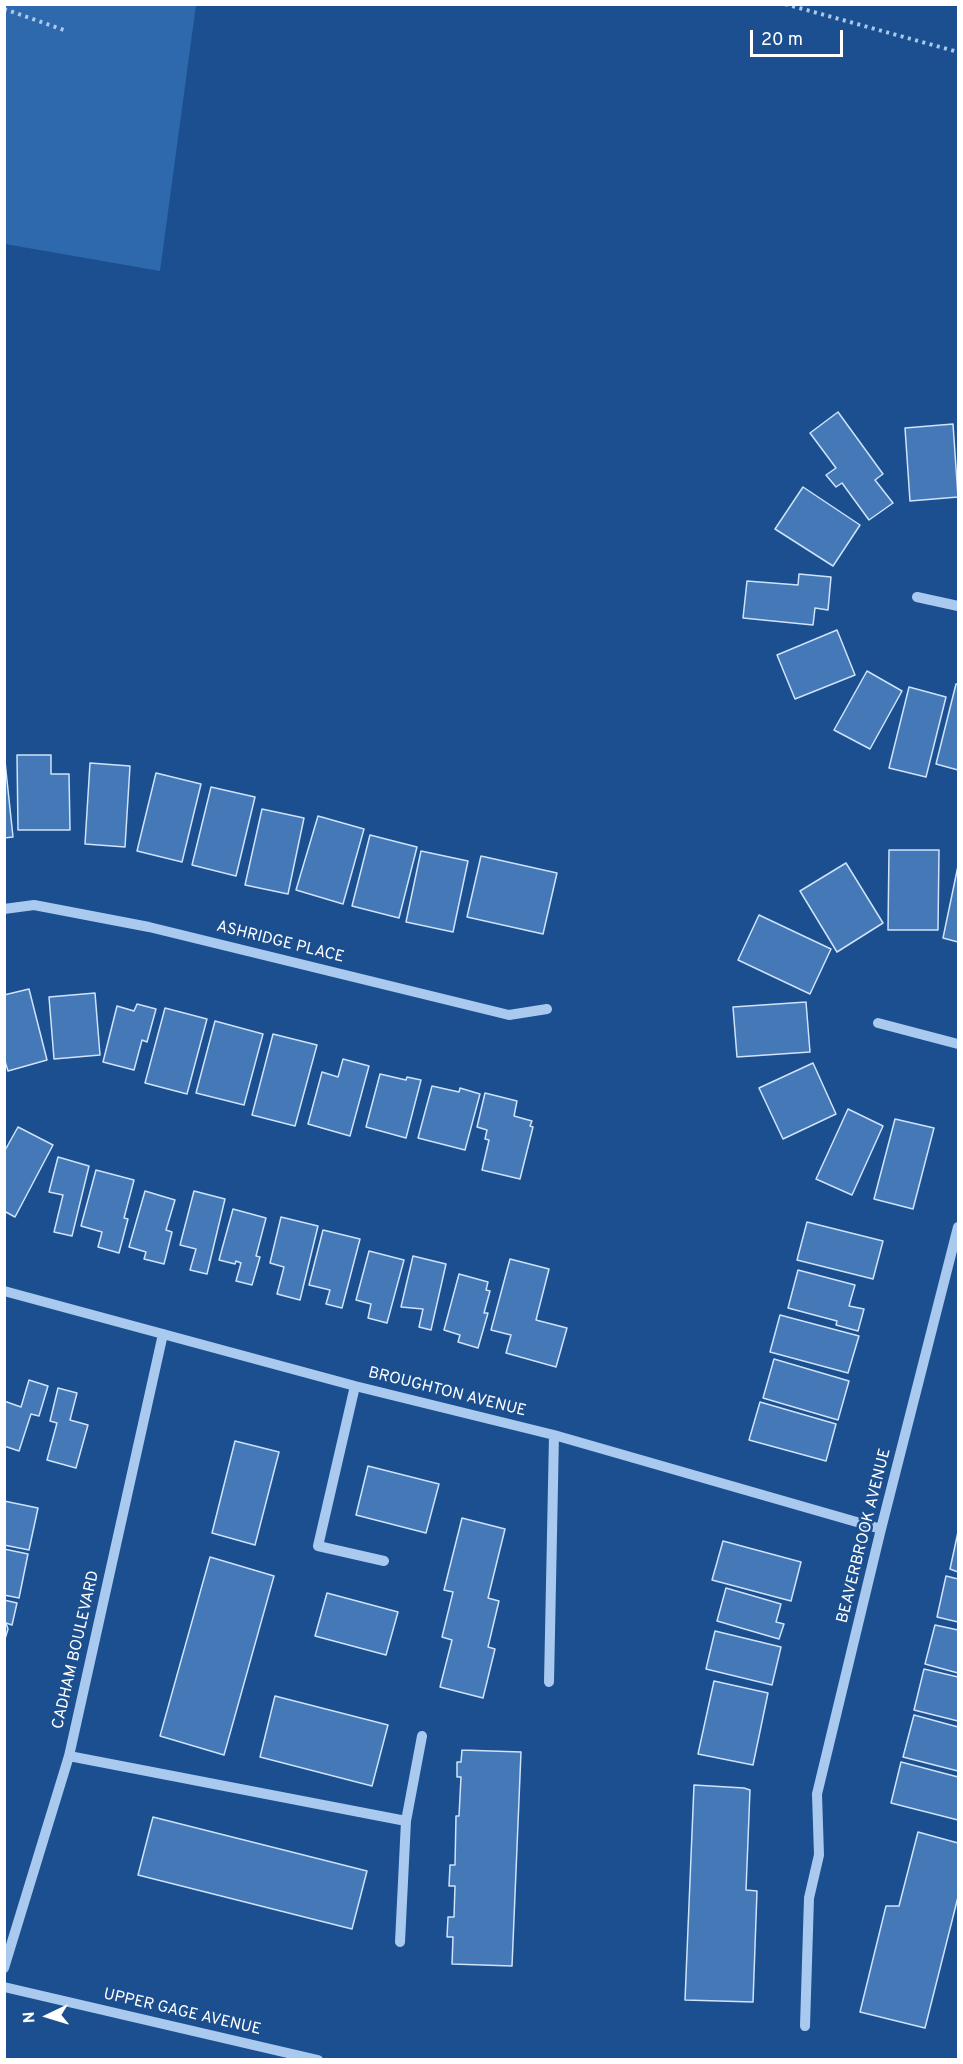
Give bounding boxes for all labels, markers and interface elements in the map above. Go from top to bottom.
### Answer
scale bar [753,18,846,56]
text: 20 m [761,29,803,52]
street label: ASHRIDGE PLACE [214,918,346,968]
street label: BROUGHTON AVENUE [366,1364,528,1422]
street label: BEAVERBROOK AVENUE [834,1447,896,1625]
street label: CADHAM BOULEVARD [49,1569,105,1731]
north arrow [18,1986,78,2046]
street label: UPPER GAGE AVENUE [101,1986,263,2040]
text: N [20,2011,40,2024]

